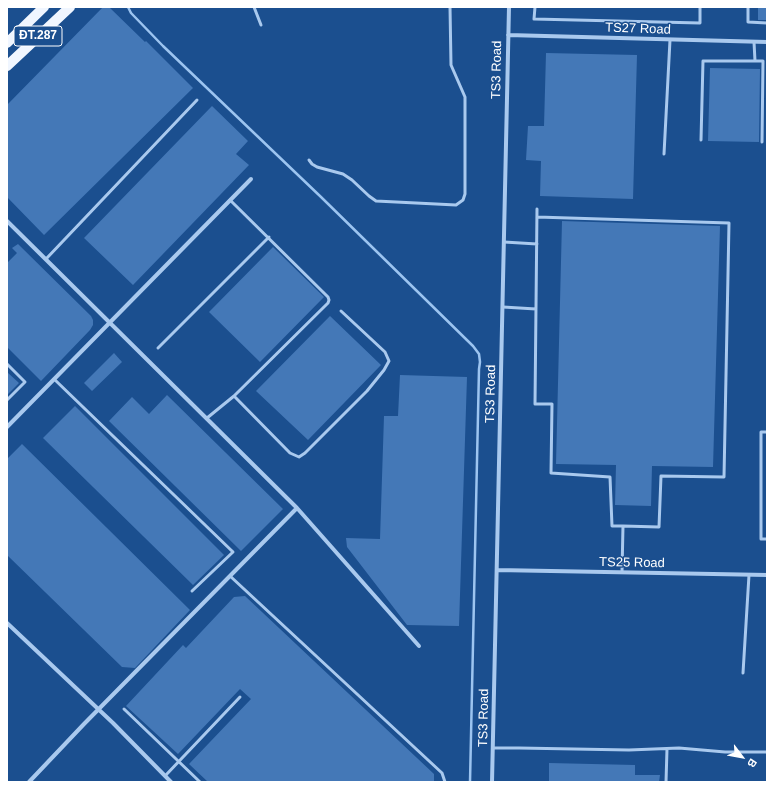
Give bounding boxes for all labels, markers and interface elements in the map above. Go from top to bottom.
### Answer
street label: TS27 Road [605,20,671,38]
road number: ĐT.287 [14,26,62,46]
street label: TS3 Road [489,41,505,99]
street label: TS3 Road [483,365,499,423]
street label: TS25 Road [599,555,665,571]
street label: TS3 Road [476,689,492,747]
north arrow [722,737,762,777]
text: B [745,757,759,770]

